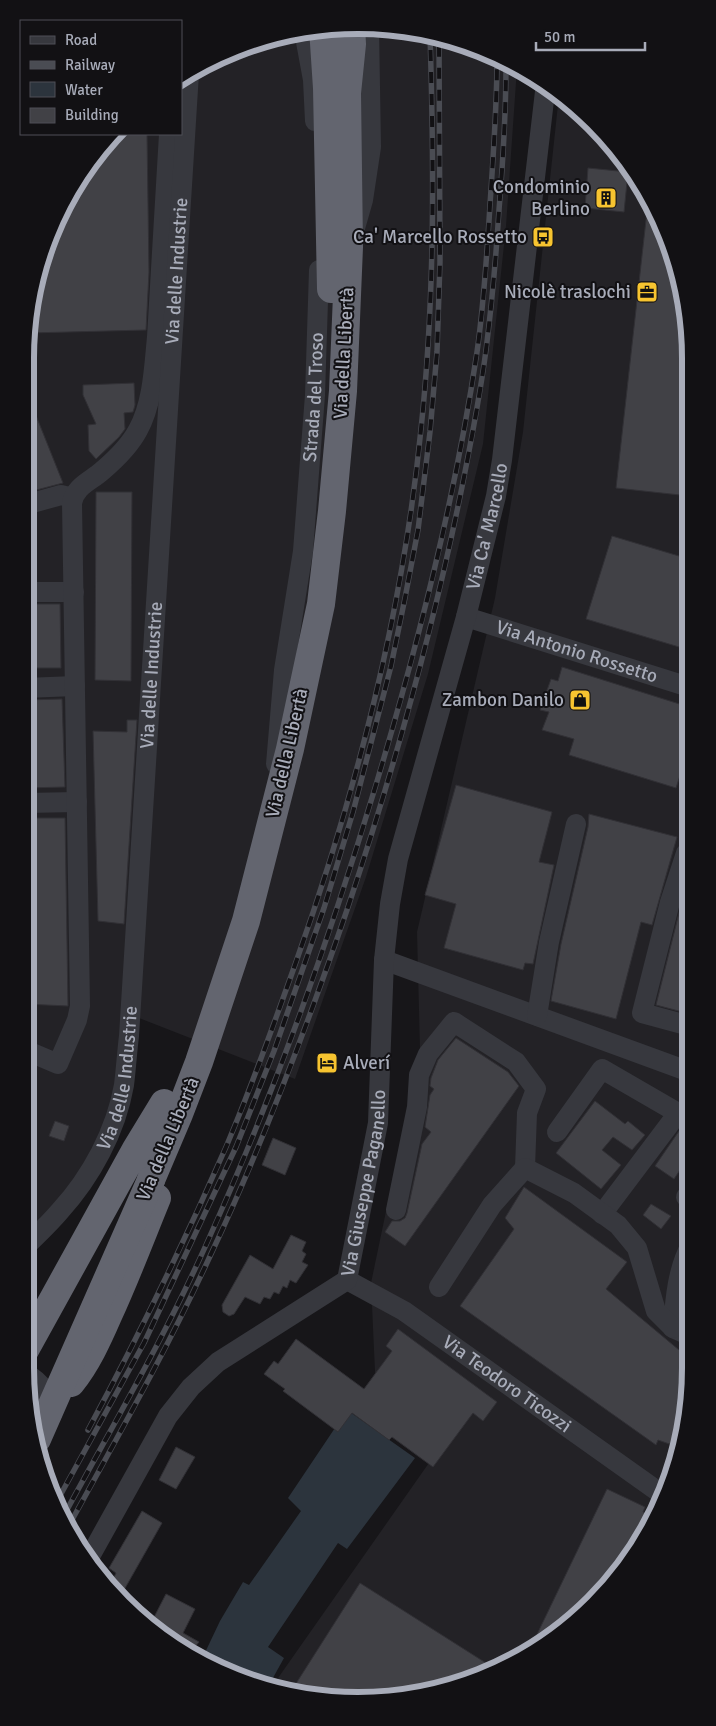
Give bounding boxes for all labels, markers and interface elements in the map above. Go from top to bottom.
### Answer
legend [20,20,182,135]
scale bar [536,20,645,52]
text: 50 m [544,28,575,46]
text: Road [65,31,97,49]
text: Railway [65,56,115,74]
text: Water [65,81,103,99]
text: Building [65,106,119,124]
place label: Condominio Berlino [493,175,590,221]
building icon: Condominio Berlino [594,186,618,210]
street label: Via delle Industrie [160,197,193,345]
place label: Ca' Marcello Rossetto [353,225,527,249]
bus stop icon: Ca' Marcello Rossetto [531,225,555,249]
place label: Nicolè traslochi [504,280,631,304]
office icon: Nicolè traslochi [635,280,659,304]
street label: Via della Libertà [329,286,359,420]
street label: Strada del Troso [298,332,329,463]
street label: Via Ca' Marcello [461,461,513,592]
street label: Via delle Industrie [135,601,168,750]
street label: Via Antonio Rossetto [493,615,661,688]
street label: Via della Libertà [260,686,314,820]
place label: Zambon Danilo [442,688,564,712]
shop icon: Zambon Danilo [568,688,592,712]
street label: Via delle Industrie [92,1005,143,1154]
hotel icon: Alverí [315,1051,339,1075]
place label: Alverí [343,1051,391,1075]
street label: Via della Libertà [131,1073,205,1205]
street label: Via Giuseppe Paganello [336,1089,391,1279]
street label: Via Teodoro Ticozzi [438,1330,576,1438]

